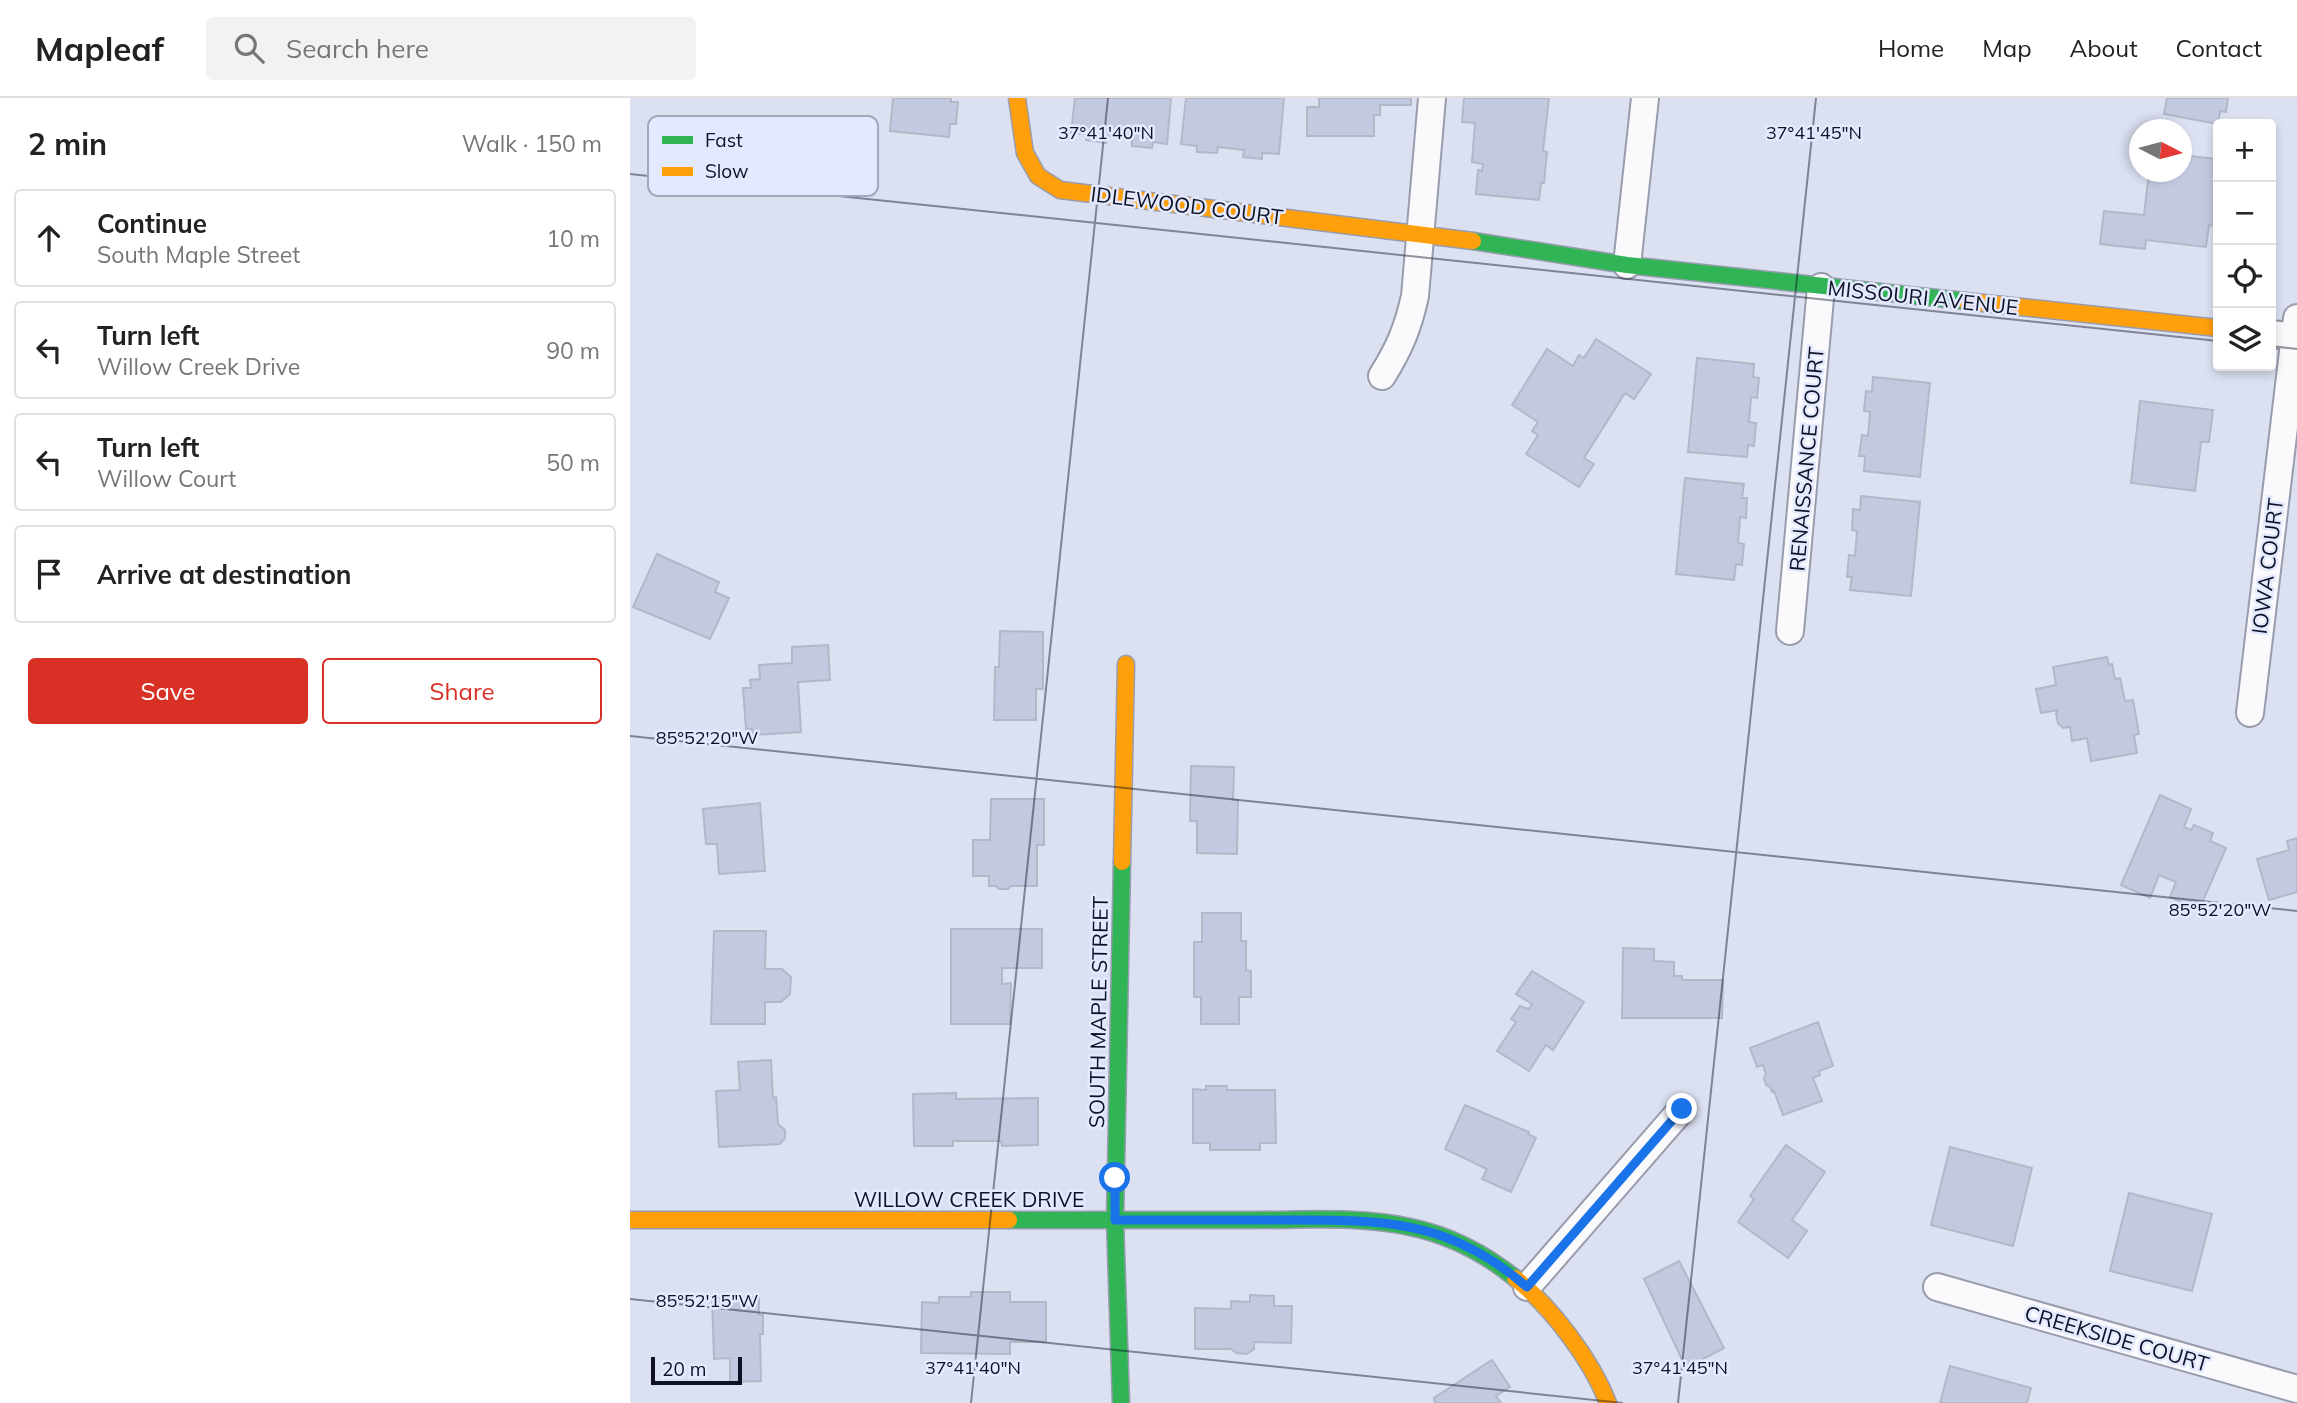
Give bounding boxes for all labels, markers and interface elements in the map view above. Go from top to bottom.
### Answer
search box [206,17,696,80]
text: Mapleaf [35,28,164,69]
icon: search [230,29,268,67]
text: Search here [286,32,429,65]
text: Home [1878,33,1944,63]
text: Map [1982,33,2032,63]
text: About [2070,33,2138,63]
text: Contact [2176,33,2262,63]
legend [648,116,878,196]
north arrow [2129,119,2192,182]
map controls [2213,119,2276,371]
button: + [2213,119,2276,182]
text: 37°41'40"N [1058,121,1154,144]
text: 37°41'45"N [1766,121,1862,144]
text: 2 min [28,125,107,163]
text: Fast [705,128,743,152]
text: Walk · 150 m [462,129,602,158]
text: Slow [705,159,749,183]
street label: IDLEWOOD COURT [1089,180,1285,230]
button: − [2213,182,2276,245]
text: Continue [97,207,207,240]
icon: ahead [30,219,68,257]
text: 10 m [546,224,600,253]
text: South Maple Street [97,240,300,269]
button: locate [2213,245,2276,308]
street label: MISSOURI AVENUE [1827,274,2019,320]
button: layers [2213,308,2276,371]
text: Turn left [97,319,199,352]
icon: left [30,331,68,369]
text: 90 m [546,336,600,365]
street label: RENAISSANCE COURT [1783,345,1829,572]
text: Willow Creek Drive [97,352,300,381]
text: Turn left [97,431,199,464]
icon: left [30,443,68,481]
text: 50 m [546,448,600,477]
text: Willow Court [97,464,236,493]
street label: IOWA COURT [2246,496,2288,635]
icon: arrive [30,555,68,593]
text: Arrive at destination [97,558,352,591]
button: Save [28,658,308,724]
button: Share [322,658,602,724]
text: 85°52'20"W [656,726,758,749]
street label: SOUTH MAPLE STREET [1083,895,1113,1128]
text: 85°52'20"W [2169,898,2271,921]
route end [1666,1093,1697,1124]
route start [1099,1162,1130,1193]
street label: WILLOW CREEK DRIVE [854,1186,1084,1212]
text: 85°52'15"W [656,1289,758,1312]
street label: CREEKSIDE COURT [2022,1299,2213,1377]
scale bar [651,1354,742,1386]
text: 37°41'40"N [925,1356,1021,1379]
text: 37°41'45"N [1632,1356,1728,1379]
text: 20 m [662,1357,706,1381]

